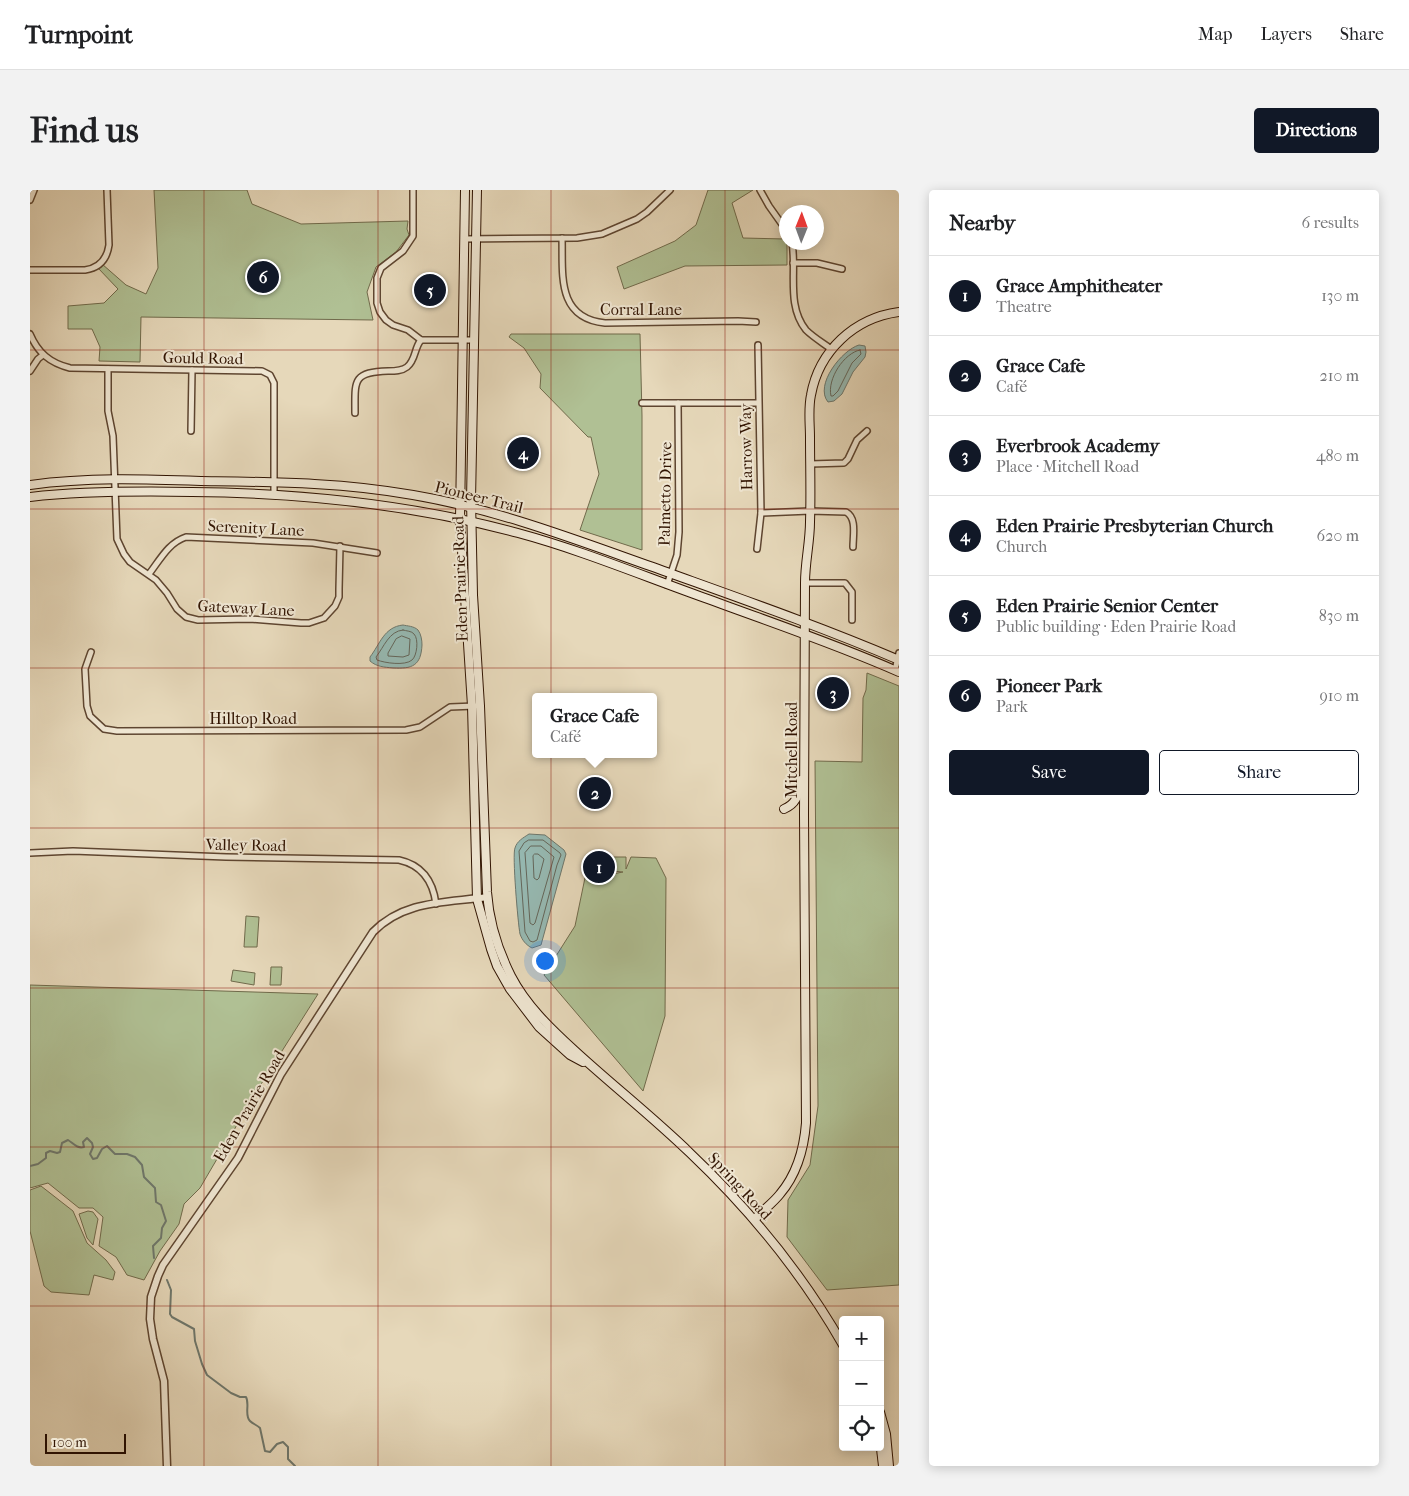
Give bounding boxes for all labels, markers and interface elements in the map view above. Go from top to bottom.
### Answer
text: Turnpoint [25,21,133,49]
text: Map [1198,24,1232,45]
text: Layers [1260,24,1312,45]
text: Share [1340,24,1384,45]
button: Directions [1254,108,1379,153]
text: Find us [30,110,139,151]
north arrow [779,205,824,250]
text: Nearby [949,211,1015,235]
text: 6 results [1301,213,1359,232]
pin: 6 [247,258,279,296]
pin: 5 [414,271,446,309]
text: Grace Amphitheater [996,275,1162,297]
text: 1 [962,286,968,305]
text: 130 m [1321,286,1359,305]
text: Theatre [996,297,1052,316]
street label: Corral Lane [600,300,682,319]
street label: Gould Road [163,348,244,368]
text: Grace Cafe [996,355,1085,377]
text: 2 [961,366,969,385]
text: 210 m [1320,366,1359,385]
text: Café [996,377,1027,396]
street label: Harrow Way [736,403,756,491]
pin: 4 [507,434,539,472]
text: Everbrook Academy [996,435,1159,457]
street label: Palmetto Drive [655,441,675,546]
text: 3 [962,446,968,465]
text: 480 m [1316,446,1359,465]
text: Place · Mitchell Road [996,457,1139,476]
street label: Pioneer Trail [433,477,526,517]
street label: Eden Prairie Road [448,515,472,642]
text: Eden Prairie Presbyterian Church [996,515,1273,537]
street label: Serenity Lane [207,516,305,540]
text: 4 [960,526,970,545]
text: 620 m [1317,526,1359,545]
text: Church [996,537,1047,556]
text: Eden Prairie Senior Center [996,595,1218,617]
street label: Gateway Lane [197,596,295,620]
text: 5 [962,606,968,625]
text: 830 m [1319,606,1359,625]
text: Public building · Eden Prairie Road [996,617,1236,636]
pin: 3 [817,674,849,712]
text: Pioneer Park [996,675,1102,697]
text: 6 [961,686,969,705]
text: 910 m [1319,686,1359,705]
popup [532,693,657,758]
text: Park [996,697,1028,716]
street label: Mitchell Road [782,701,801,798]
text: Grace Cafe [550,705,639,727]
street label: Hilltop Road [209,709,297,728]
text: Café [550,727,581,746]
button: Save [949,750,1149,795]
button: Share [1159,750,1359,795]
pin: 2 [579,774,611,812]
street label: Valley Road [204,835,287,855]
pin: 1 [583,848,615,886]
your location [532,948,558,974]
street label: Eden Prairie Road [209,1046,289,1165]
street label: Spring Road [704,1148,776,1224]
map controls [839,1316,884,1451]
button: + [839,1316,884,1361]
button: − [839,1361,884,1406]
button: locate [839,1406,884,1451]
scale bar [45,1431,126,1454]
text: 100 m [52,1434,87,1451]

